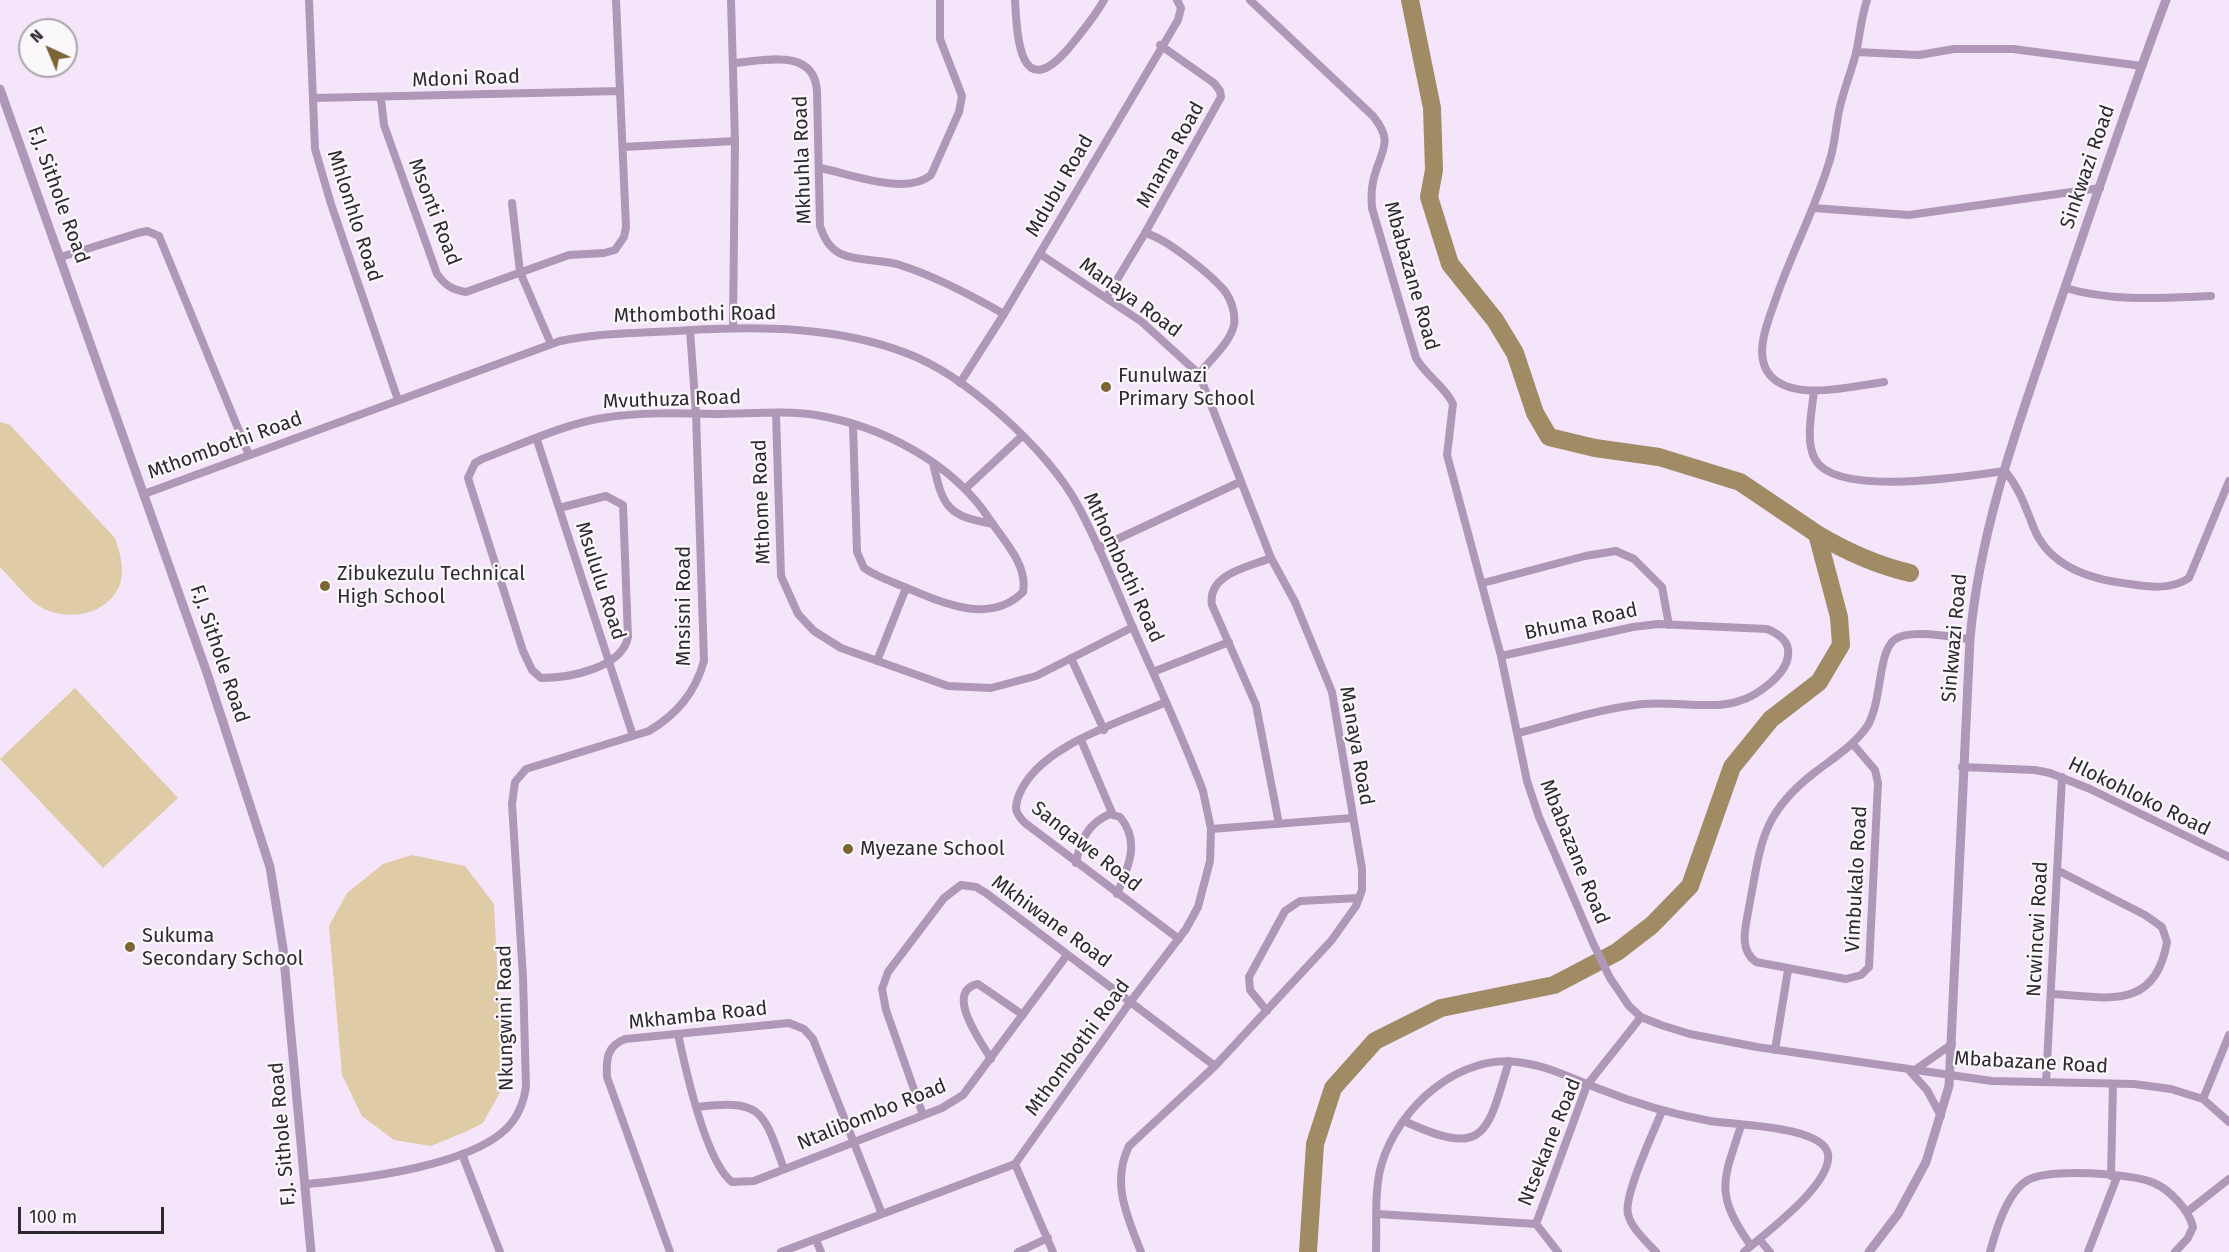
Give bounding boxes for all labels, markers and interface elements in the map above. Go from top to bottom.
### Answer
north arrow [18,18,78,78]
text: N [26,26,47,47]
street label: Mdoni Road [412,65,520,93]
street label: Mkhuhla Road [789,95,817,225]
street label: Mnama Road [1132,98,1210,212]
street label: Sinkwazi Road [2056,102,2120,232]
street label: F.J. Sithole Road [22,123,94,267]
street label: Mdubu Road [1021,131,1099,241]
street label: Mhlonhlo Road [321,147,387,285]
street label: Msonti Road [403,155,465,269]
street label: Mbabazane Road [1378,199,1444,353]
street label: Manaya Road [1074,253,1186,343]
street label: Mthombothi Road [613,302,777,328]
place label: Funulwazi Primary School [1118,364,1255,411]
marker: Funulwazi Primary School [1099,380,1113,394]
street label: Mvuthuza Road [602,386,742,414]
street label: Mthombothi Road [144,407,306,485]
street label: Mthome Road [748,439,776,565]
street label: Mthombothi Road [1078,489,1168,647]
street label: Msululu Road [570,519,630,643]
street label: Mnsisni Road [672,546,696,666]
place label: Zibukezulu Technical High School [337,562,525,609]
street label: Sinkwazi Road [1937,573,1973,703]
marker: Zibukezulu Technical High School [318,579,332,593]
street label: F.J. Sithole Road [184,582,254,726]
street label: Bhuma Road [1522,598,1640,646]
street label: Manaya Road [1334,685,1378,807]
street label: Hlokohloko Road [2064,752,2214,842]
street label: Mbabazane Road [1534,776,1614,928]
street label: Sanqawe Road [1026,797,1146,897]
street label: Vimbukalo Road [1841,805,1873,953]
place label: Myezane School [860,837,1005,861]
marker: Myezane School [841,842,855,856]
street label: Ncwincwi Road [2022,861,2054,997]
street label: Mkhiwane Road [986,871,1116,973]
place label: Sukuma Secondary School [142,924,303,971]
marker: Sukuma Secondary School [123,940,137,954]
street label: Nkungwini Road [493,945,519,1091]
street label: Mthombothi Road [1020,975,1136,1121]
street label: Mkhamba Road [627,997,769,1035]
street label: Mbabazane Road [1953,1047,2109,1079]
street label: F.J. Sithole Road [265,1061,301,1207]
street label: Ntalibombo Road [794,1074,950,1156]
street label: Ntsekane Road [1513,1074,1587,1210]
scale bar [21,1195,166,1233]
text: 100 m [29,1206,77,1228]

